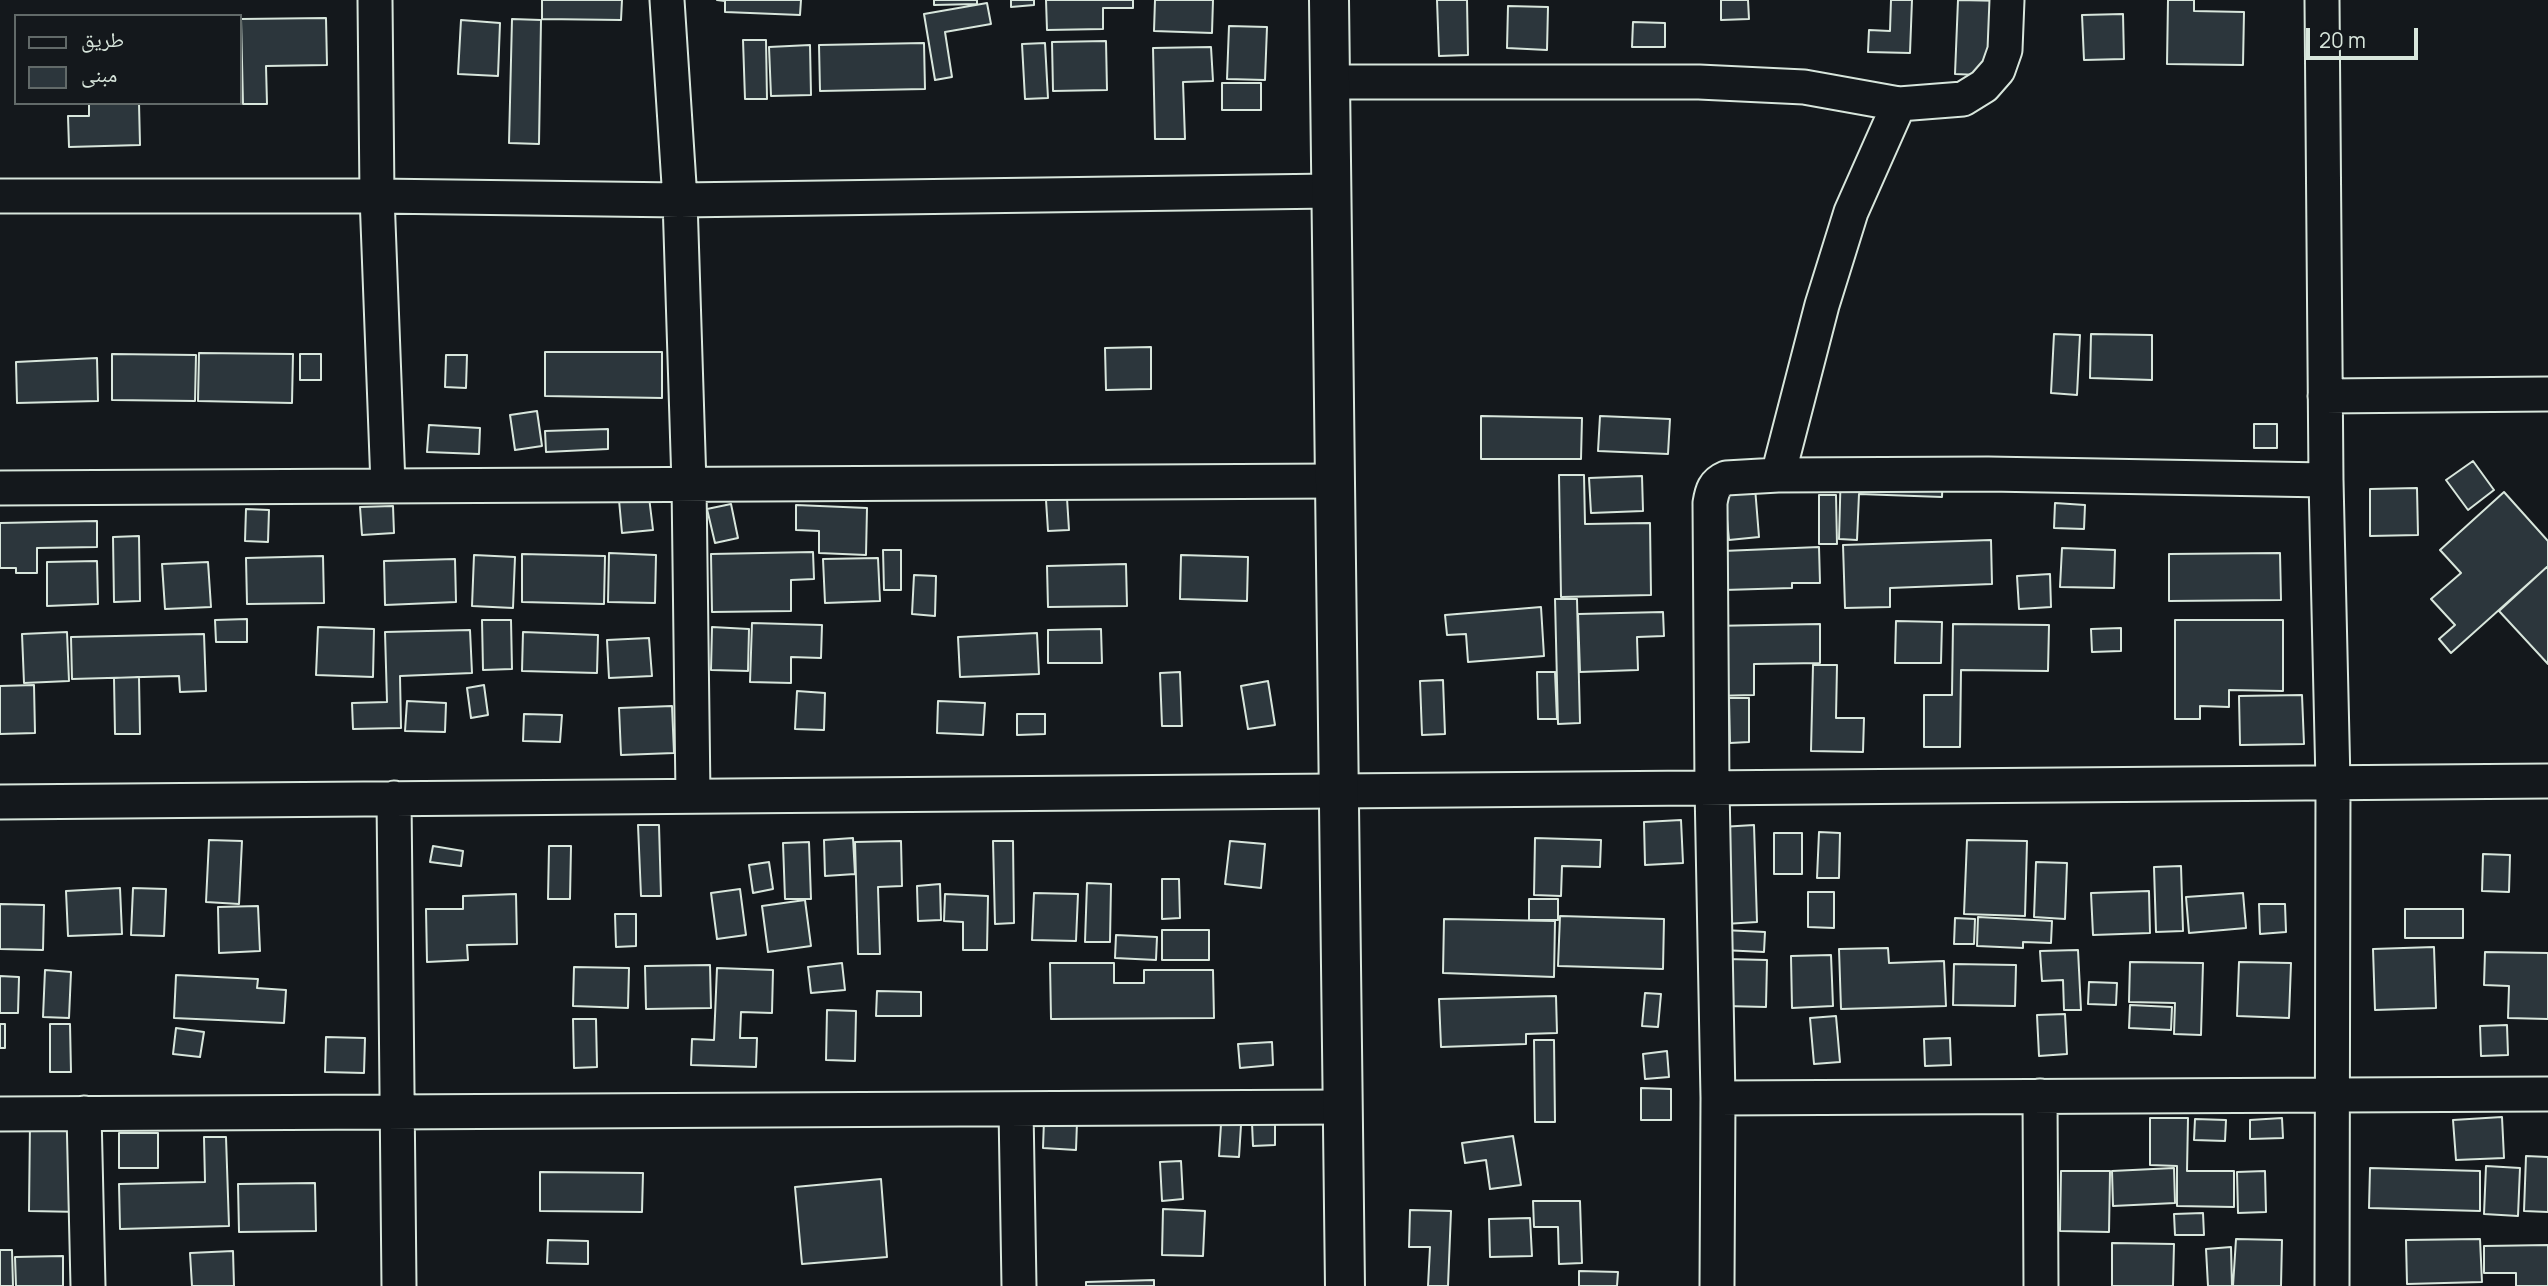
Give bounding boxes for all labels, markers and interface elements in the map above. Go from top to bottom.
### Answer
legend [14,14,242,105]
scale bar [2310,14,2422,58]
text: طريق [81,25,124,53]
text: 20 m [2319,26,2366,54]
text: مبنى [81,60,117,88]

